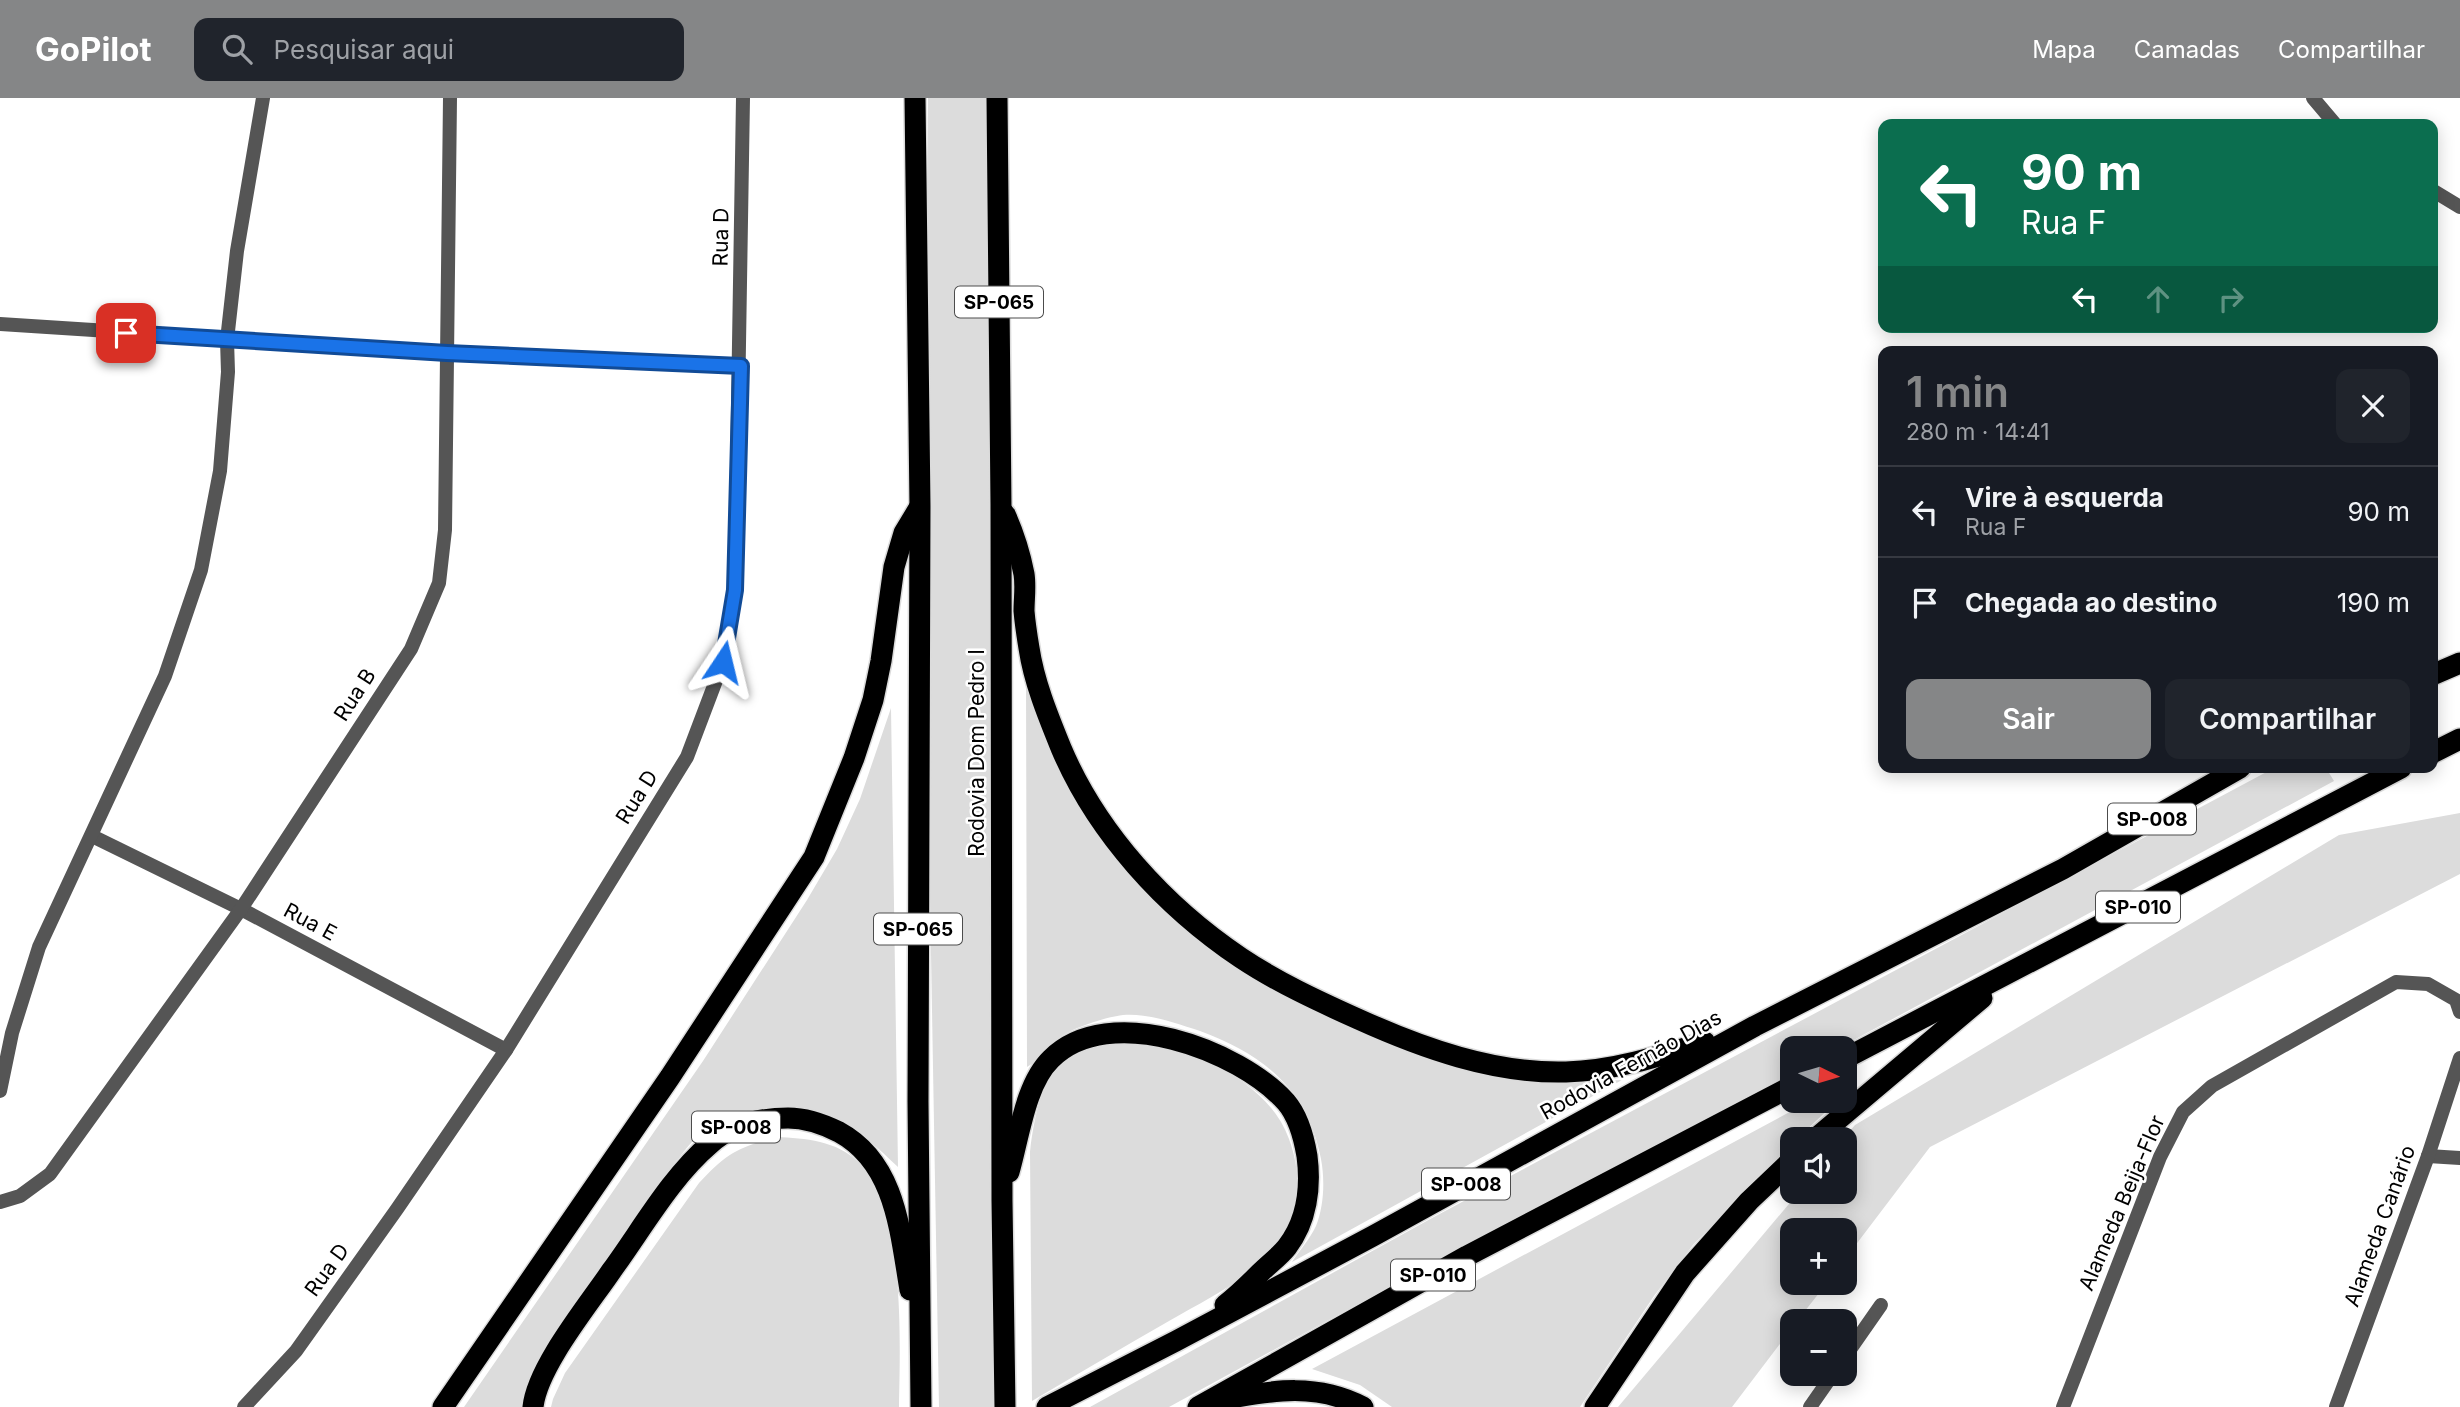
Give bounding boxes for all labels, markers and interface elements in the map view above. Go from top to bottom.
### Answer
search box [194,18,684,81]
text: GoPilot [35,29,152,69]
icon: search [218,30,256,68]
text: Pesquisar aqui [274,34,454,65]
text: Mapa [2032,35,2096,64]
text: Camadas [2134,35,2240,64]
text: Compartilhar [2278,35,2425,64]
text: 90 m [2021,143,2142,202]
icon: left [1906,147,1997,238]
text: Rua F [2021,203,2106,242]
street label: Rua D [707,207,734,267]
icon: left [2066,280,2104,318]
icon: ahead [2139,280,2177,318]
icon: right [2212,280,2250,318]
road number: SP-065 [955,286,1043,318]
pin [96,303,156,363]
icon: arrive [107,314,145,352]
text: 1 min [1906,366,2009,417]
button: close [2336,369,2410,443]
text: 280 m · 14:41 [1906,418,2050,446]
text: Vire à esquerda [1965,482,2164,513]
icon: left [1906,493,1944,531]
text: 90 m [2347,496,2410,527]
text: Rua F [1965,513,2026,541]
icon: arrive [1906,584,1944,622]
text: Chegada ao destino [1965,587,2217,618]
text: 190 m [2337,587,2410,618]
position arrow [686,625,760,699]
street label: Rodovia Dom Pedro I [964,649,989,857]
street label: Rua B [328,664,381,726]
button: Sair [1906,679,2151,759]
button: Compartilhar [2165,679,2410,759]
street label: Rua D [610,765,663,828]
road number: SP-008 [2108,804,2196,834]
road number: SP-010 [2096,892,2180,922]
street label: Rua E [280,897,341,946]
road number: SP-065 [874,914,962,944]
street label: Rodovia Fernão Dias [1536,1004,1726,1125]
north arrow [1780,1036,1857,1113]
map controls [1780,1036,1857,1386]
street label: Alameda Beija-Flor [2073,1111,2170,1294]
road number: SP-008 [692,1112,780,1142]
button: sound [1780,1127,1857,1204]
street label: Alameda Canário [2339,1142,2420,1310]
road number: SP-008 [1422,1168,1510,1200]
button: + [1780,1218,1857,1295]
street label: Rua D [299,1239,354,1301]
road number: SP-010 [1391,1260,1475,1290]
button: − [1780,1309,1857,1386]

